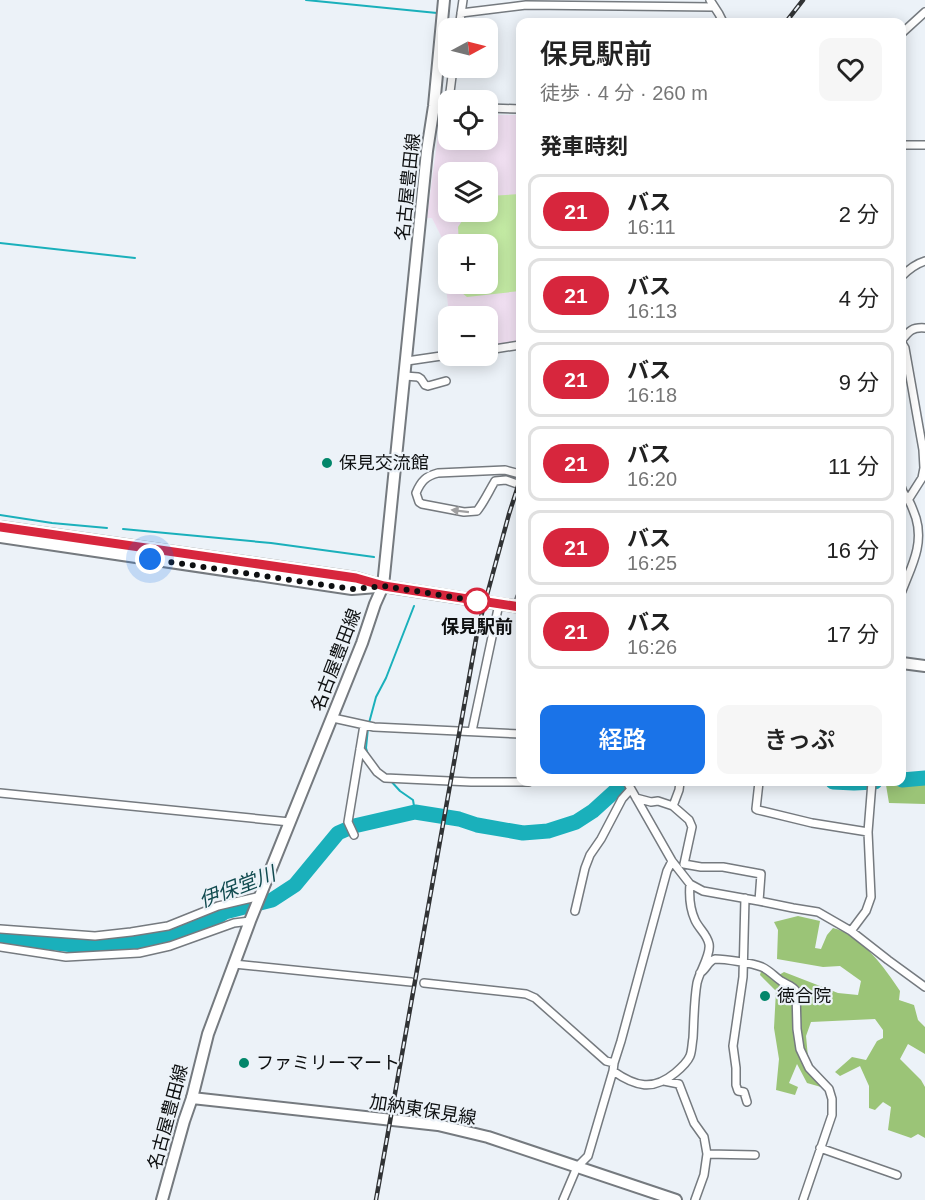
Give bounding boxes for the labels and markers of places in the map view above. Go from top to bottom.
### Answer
place label: 保見交流館 [339,453,429,473]
marker: 保見交流館 [320,456,334,470]
marker: 保見駅前 [464,588,490,614]
place label: 保見駅前 [441,617,513,637]
place label: 徳合院 [777,986,831,1006]
marker: 徳合院 [758,989,772,1003]
place label: ファミリーマート [256,1053,400,1073]
marker: ファミリーマート [237,1056,251,1070]

